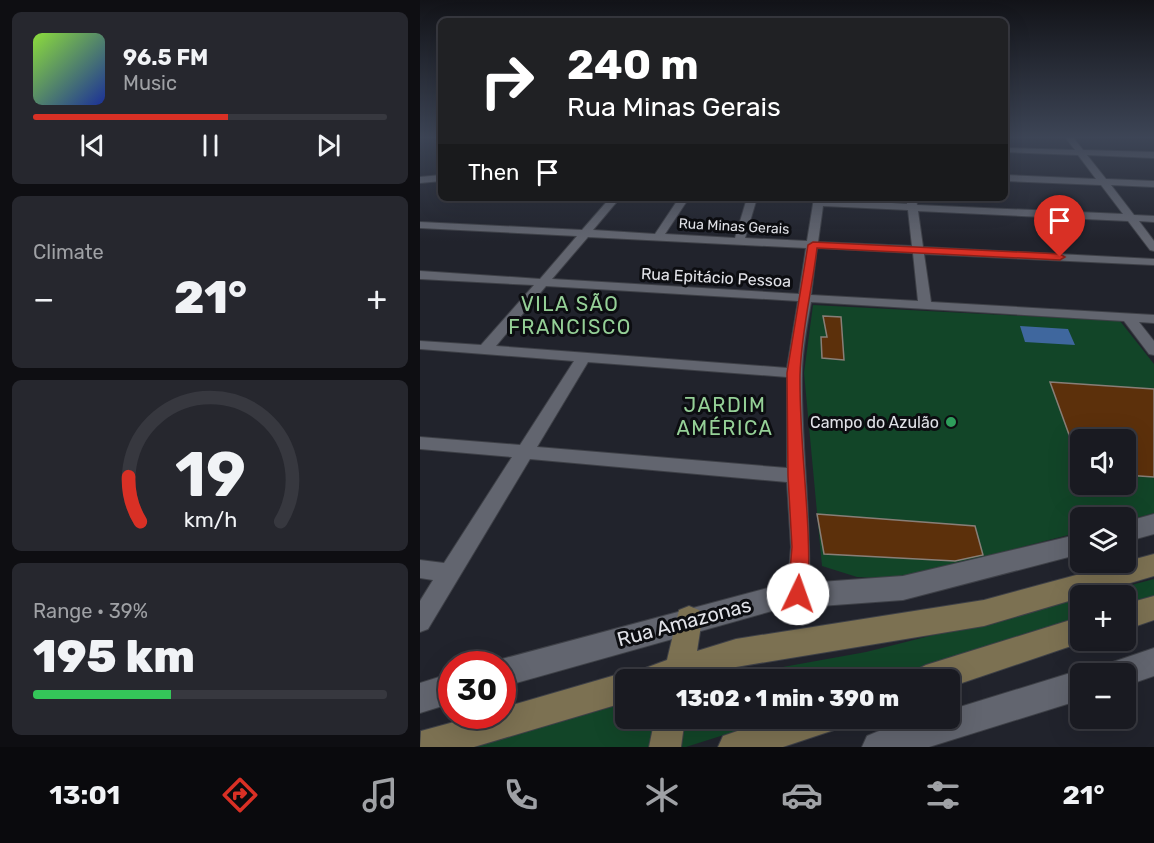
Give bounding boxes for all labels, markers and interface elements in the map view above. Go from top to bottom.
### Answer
text: 240 m [567,40,699,90]
icon: right [468,42,546,120]
text: 96.5 FM [123,44,208,71]
text: Music [123,71,177,95]
text: Rua Minas Gerais [567,91,781,123]
icon: previous [76,129,109,162]
icon: pause [194,129,227,162]
icon: next [312,129,345,162]
icon: arrive [531,156,564,189]
text: Then [468,159,519,186]
pin [1034,195,1085,257]
icon: arrive [1043,204,1076,237]
street label: Rua Minas Gerais [678,215,790,238]
text: Climate [33,240,104,264]
street label: Rua Epitácio Pessoa [640,264,792,291]
text: 21° [174,271,247,324]
text: − [33,279,54,318]
text: + [366,279,387,318]
district label: VILA SÃO FRANCISCO [508,292,632,339]
district label: JARDIM AMÉRICA [676,393,774,440]
place label: Campo do Azulão [810,413,939,432]
marker: Campo do Azulão [944,415,958,429]
map controls [1070,429,1136,729]
button: sound [1070,429,1136,495]
text: 19 [174,439,246,513]
button: layers [1070,507,1136,573]
text: km/h [183,508,237,533]
position arrow [766,562,830,626]
button: + [1070,585,1136,651]
street label: Rua Amazonas [614,593,754,651]
text: Range · 39% [33,599,148,623]
text: 195 km [33,630,195,683]
speed limit sign: 30 [438,651,516,729]
button: − [1070,663,1136,729]
text: 13:02 · 1 min · 390 m [676,685,899,712]
icon: directions [219,774,261,816]
icon: music [359,774,401,816]
icon: phone [500,774,542,816]
icon: climate [641,774,683,816]
icon: car [781,774,823,816]
icon: filters [922,774,964,816]
text: 13:01 [49,779,120,811]
text: 21° [1063,779,1105,811]

